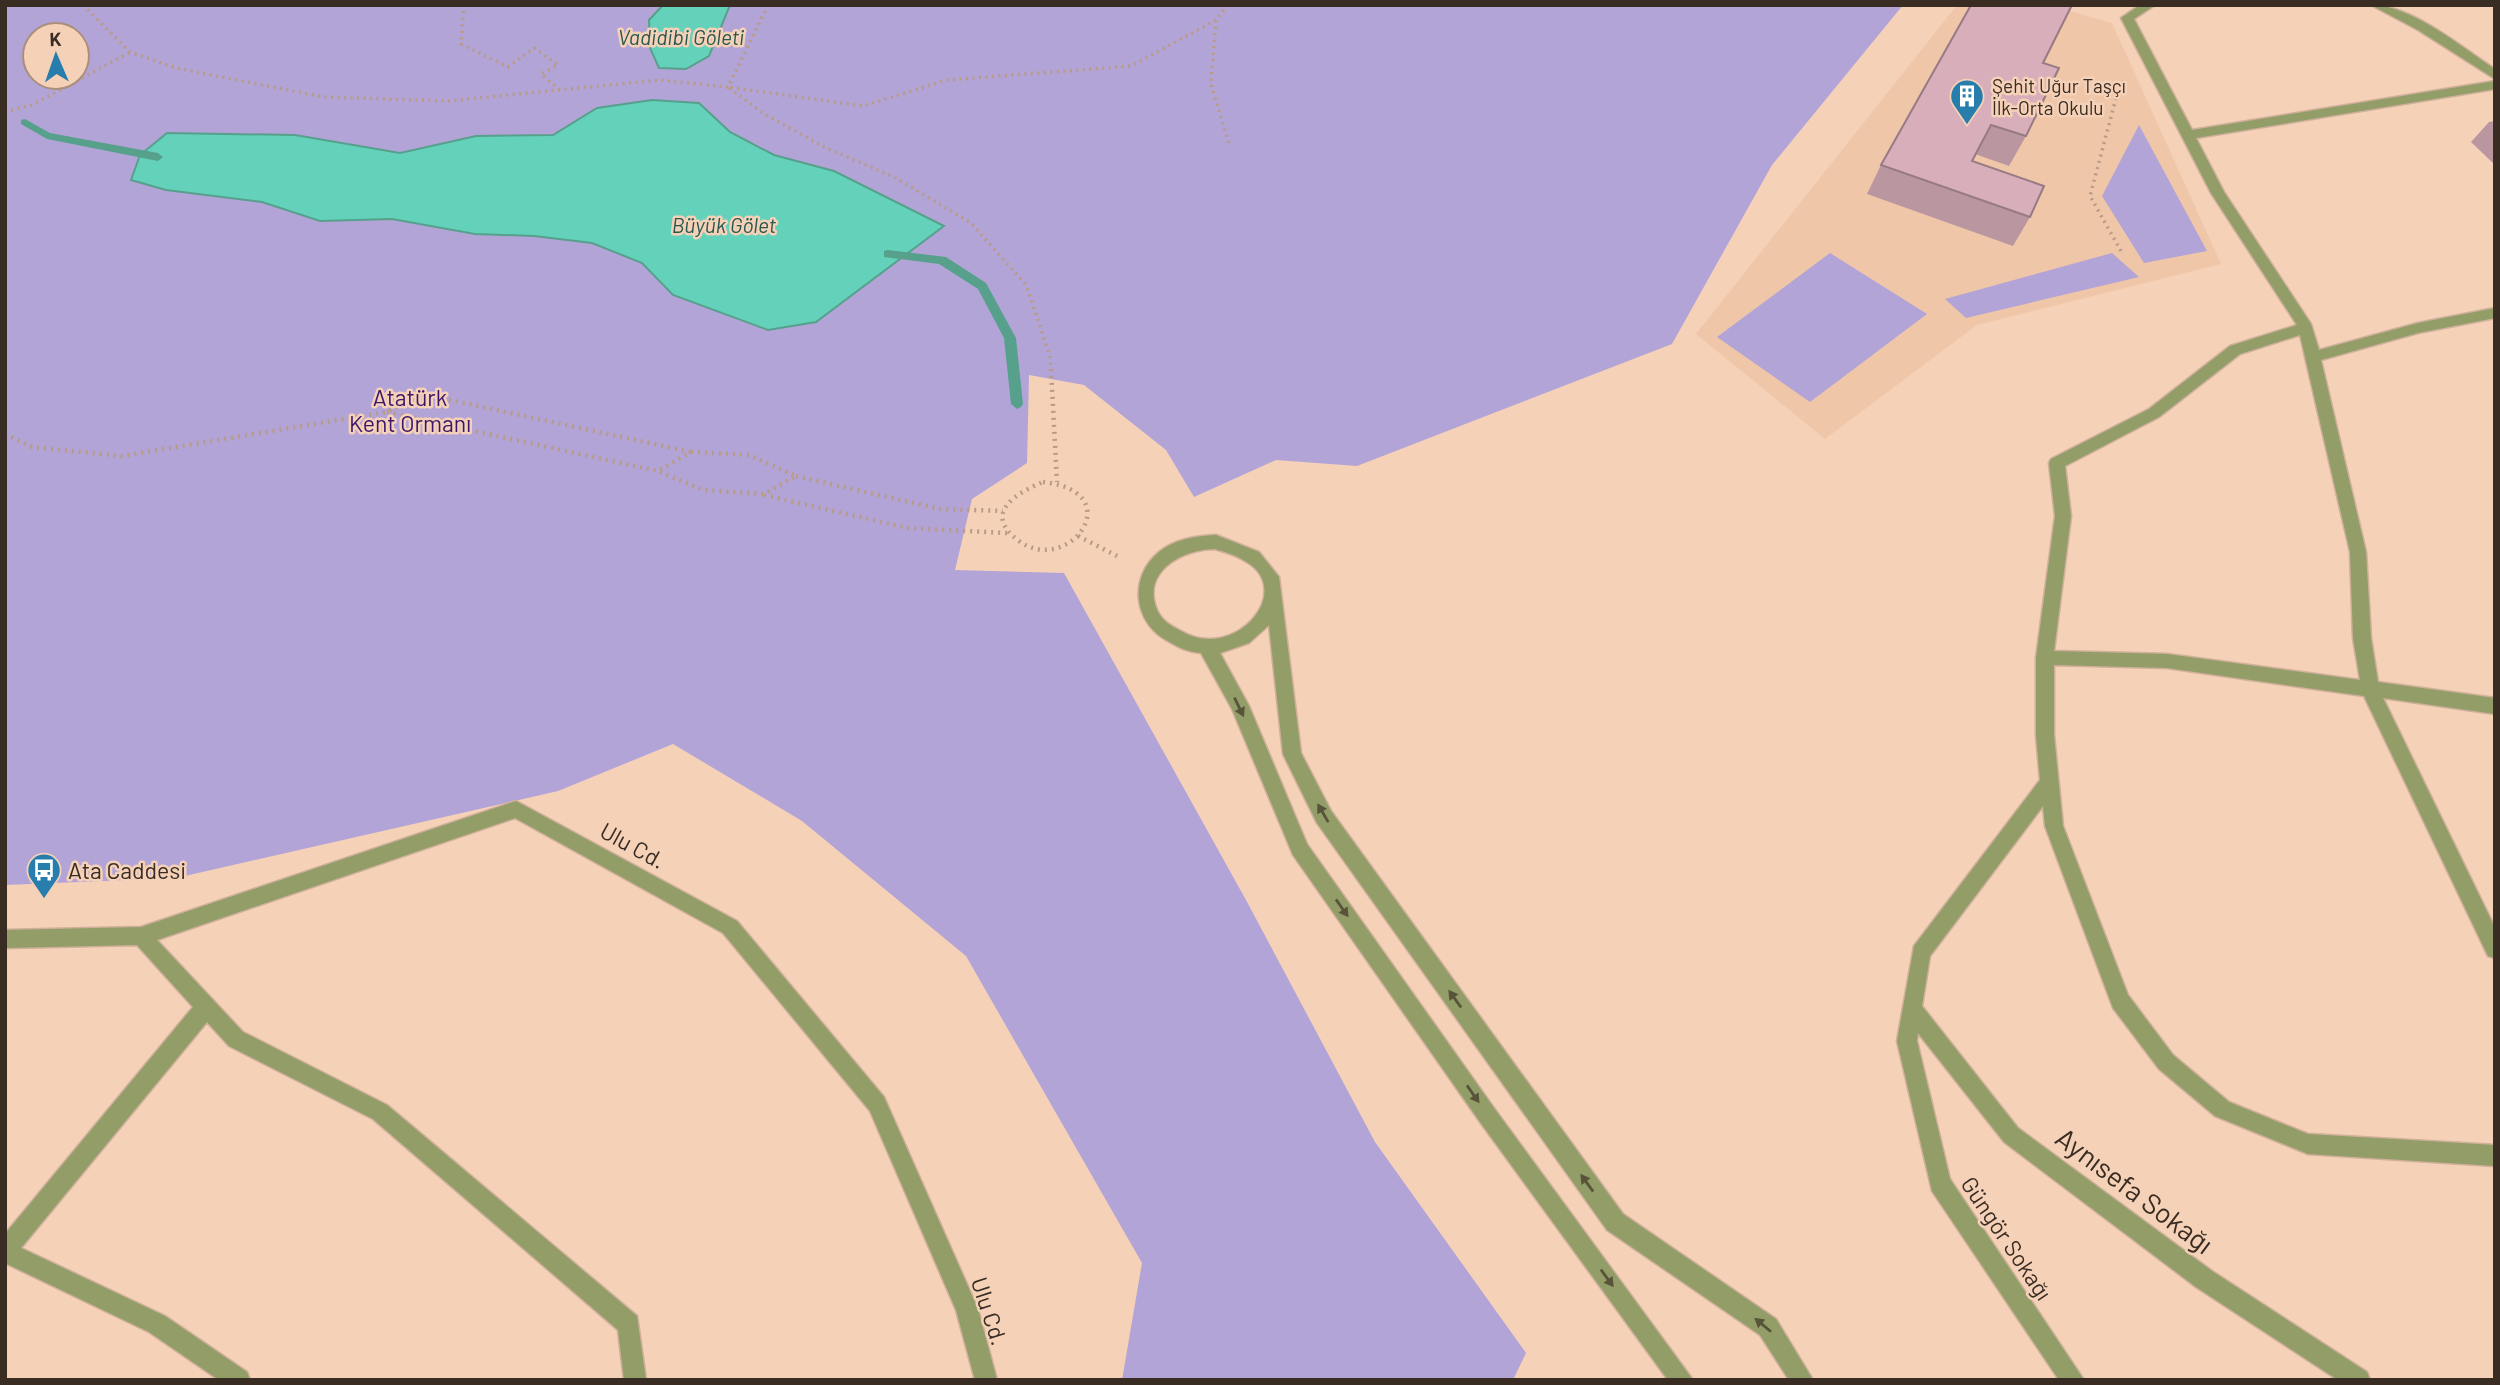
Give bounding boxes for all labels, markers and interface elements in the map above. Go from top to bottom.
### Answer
north arrow [21,21,91,91]
water label: Vadidibi Göleti [618,24,745,49]
text: K [49,27,62,50]
place label: Şehit Uğur Taşçı İlk-Orta Okulu [1992,74,2126,119]
building icon: Şehit Uğur Taşçı İlk-Orta Okulu [1948,77,1986,126]
water label: Büyük Gölet [672,212,777,237]
park label: Atatürk Kent Ormanı [349,383,471,437]
one-way arrow [1234,697,1245,717]
one-way arrow [1317,804,1329,823]
street label: Ulu Cd. [596,816,670,874]
bus stop icon: Ata Caddesi [25,851,63,900]
place label: Ata Caddesi [68,856,186,884]
one-way arrow [1335,899,1349,917]
one-way arrow [1448,990,1462,1008]
one-way arrow [1466,1085,1480,1103]
street label: Aynısefa Sokağı [2050,1120,2220,1260]
street label: Güngör Sokağı [1955,1171,2059,1305]
one-way arrow [1581,1174,1595,1192]
one-way arrow [1600,1269,1614,1287]
street label: Ulu Cd. [966,1273,1014,1349]
one-way arrow [1754,1318,1771,1333]

